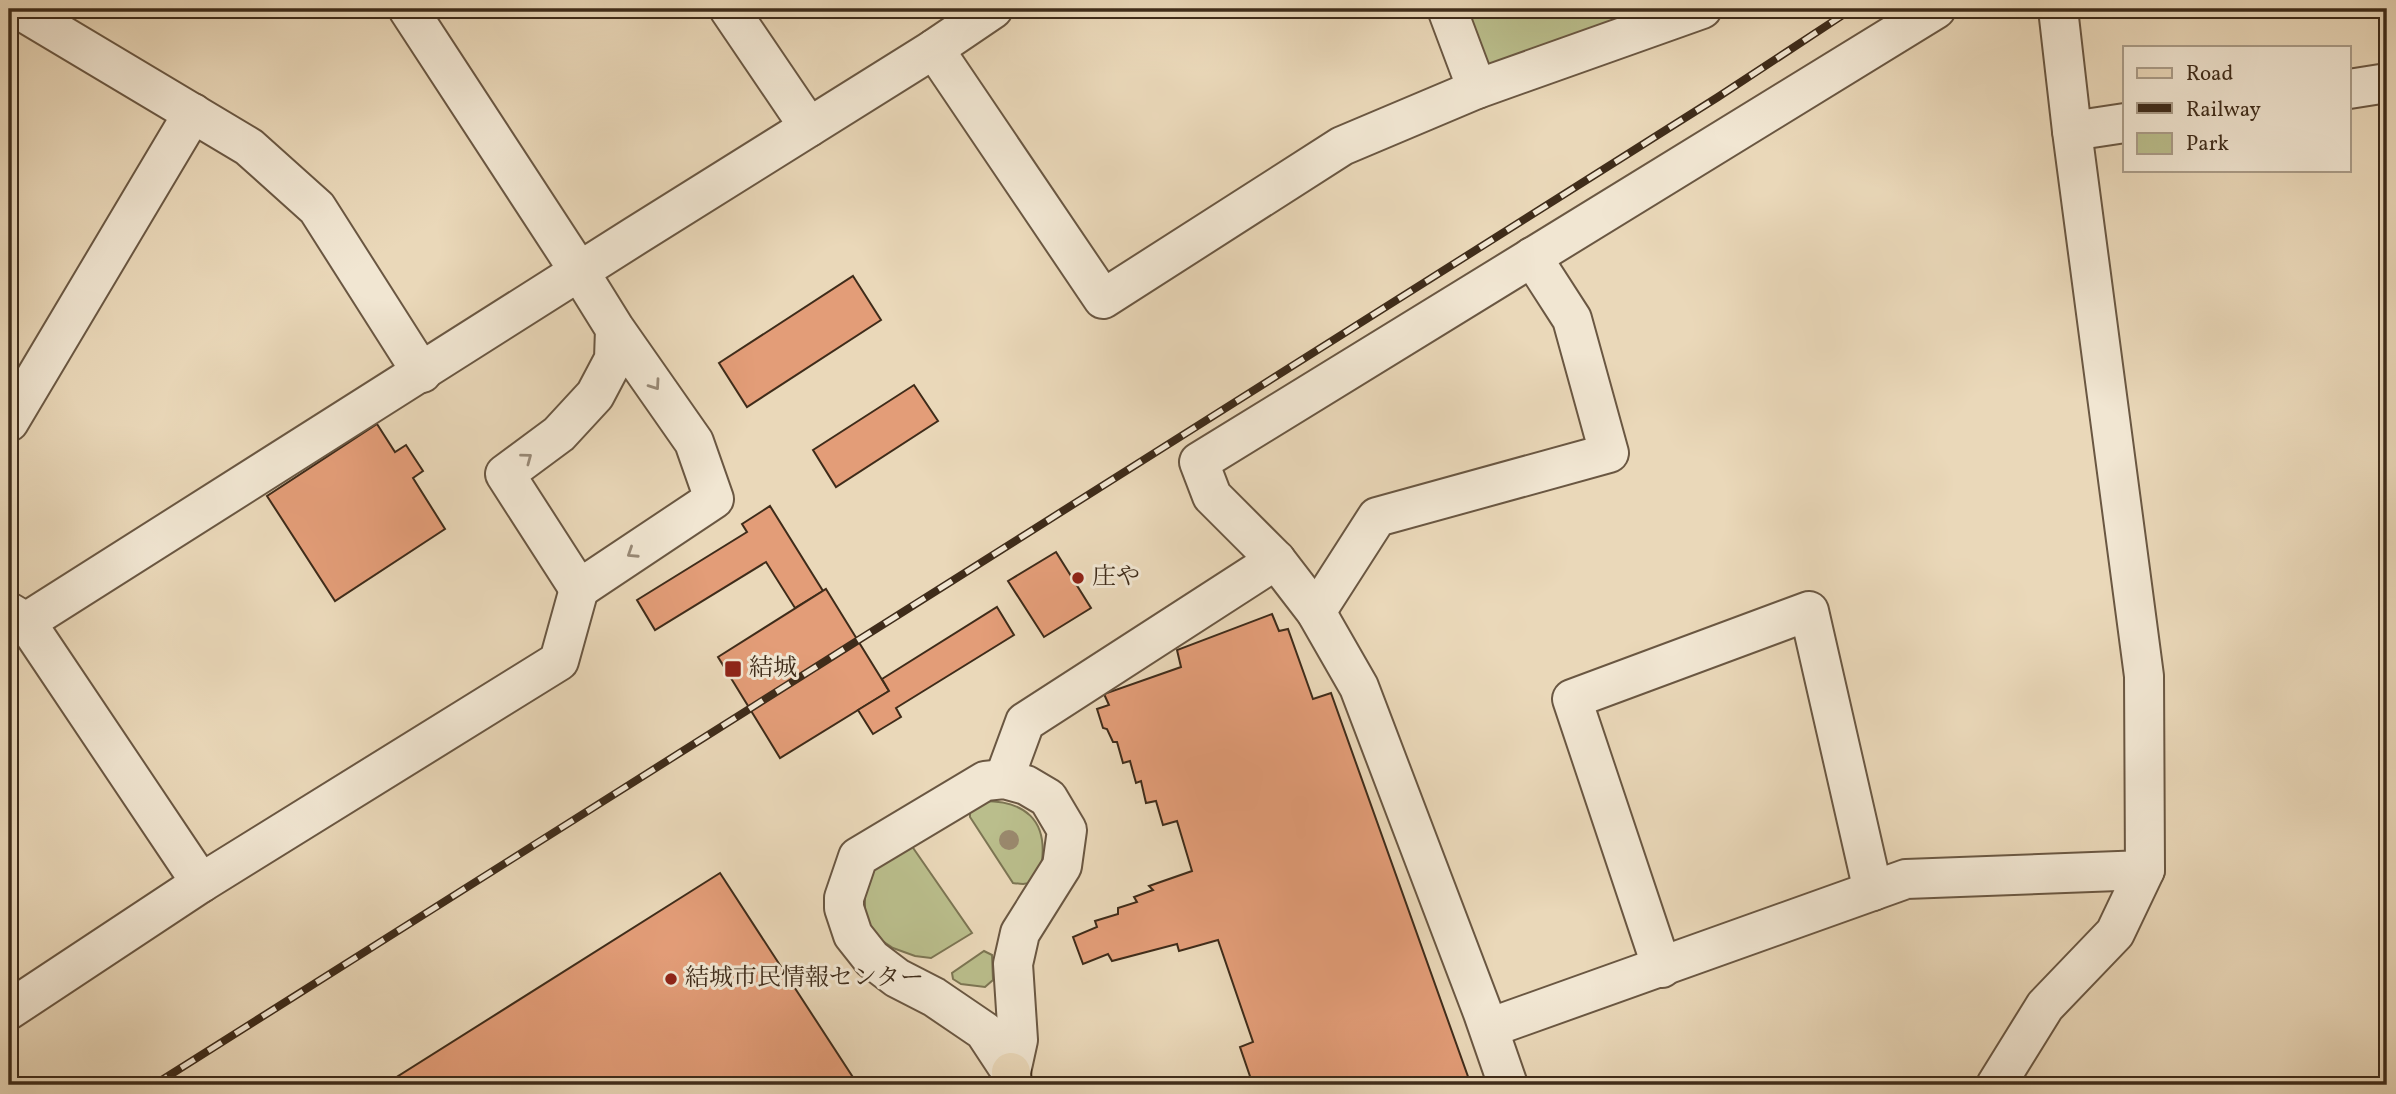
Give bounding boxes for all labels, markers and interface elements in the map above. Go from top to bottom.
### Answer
legend [2123,46,2350,172]
text: Road [2186,60,2233,89]
text: Railway [2186,96,2262,125]
text: Park [2186,130,2229,159]
one-way arrow [646,377,659,390]
one-way arrow [519,454,532,466]
one-way arrow [627,545,640,557]
place label: 庄や [1092,561,1140,595]
marker: 庄や [1070,570,1086,586]
place label: 結城 [749,652,797,686]
marker: 結城 [723,659,743,679]
place label: 結城市民情報センター [685,962,924,996]
marker: 結城市民情報センター [663,971,679,987]

